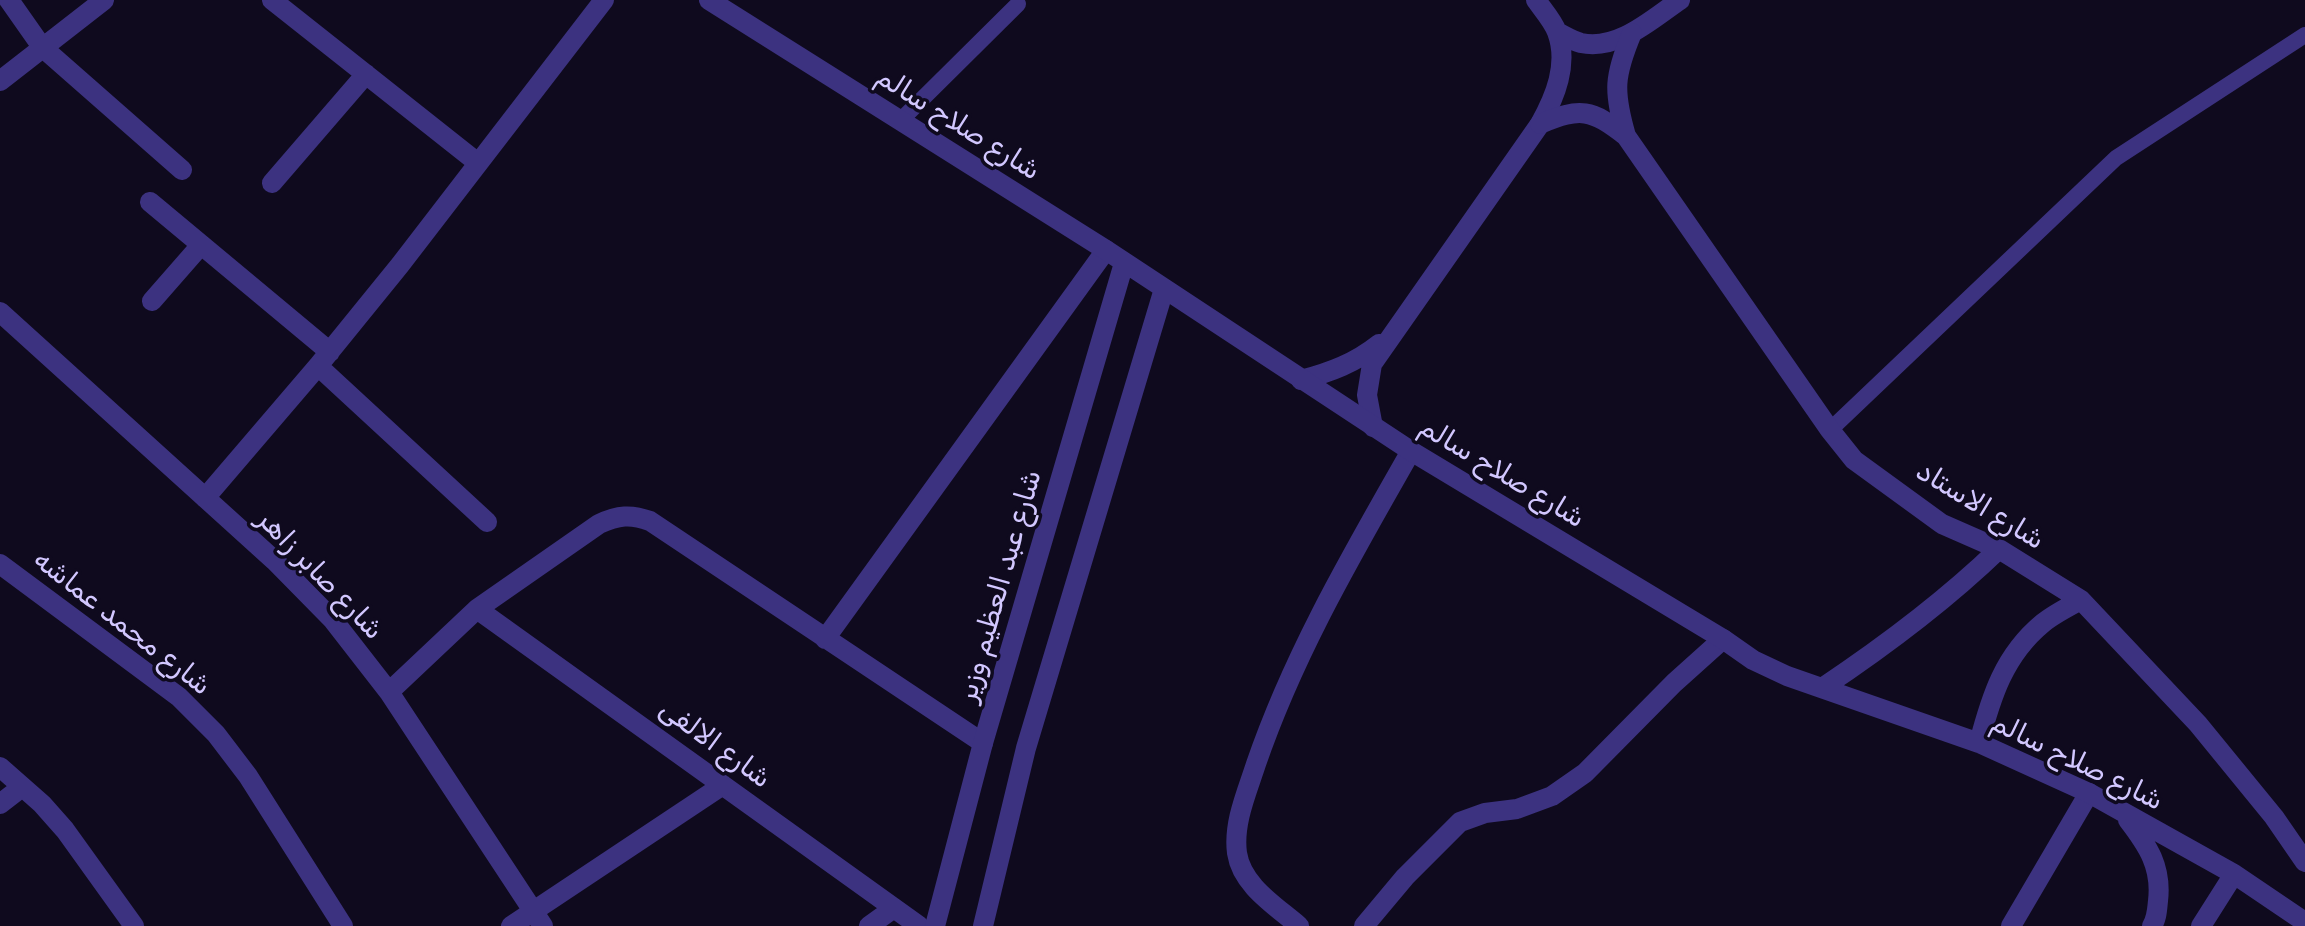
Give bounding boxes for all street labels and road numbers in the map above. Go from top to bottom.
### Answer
street label: شارع صلاح سالم [870,60,1046,188]
street label: شارع صلاح سالم [1413,410,1591,536]
street label: شارع الاستاد [1910,455,2050,557]
street label: شارع عبد العظيم وزير [951,466,1049,706]
street label: شارع صابر زاهر [250,503,390,647]
street label: شارع محمد عماشه [26,543,218,703]
street label: شارع الالفى [653,692,777,796]
street label: شارع صلاح سالم [1985,706,2169,818]

